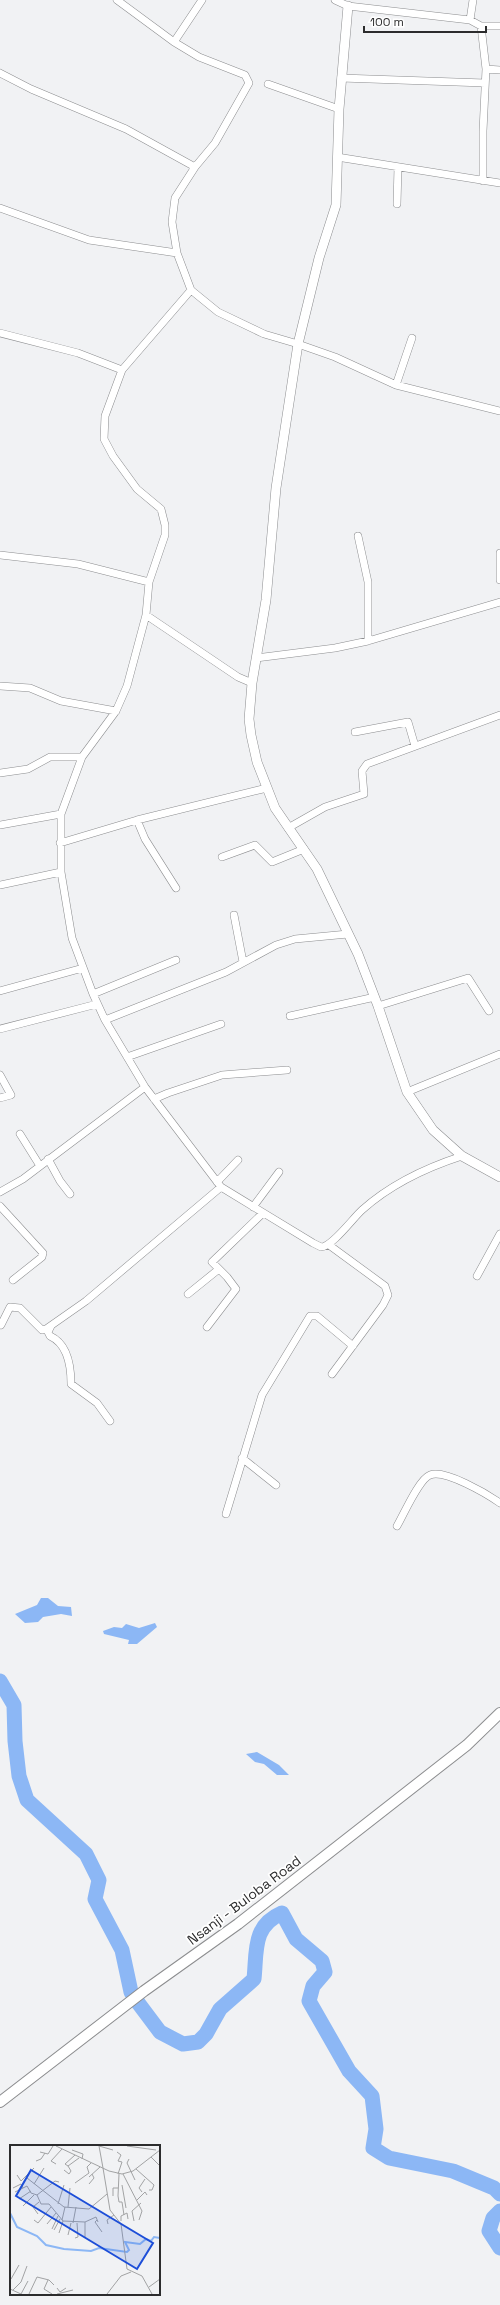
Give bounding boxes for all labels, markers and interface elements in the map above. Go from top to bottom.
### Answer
scale bar [364,8,486,34]
text: 100 m [370,14,404,30]
street label: Nsanji - Buloba Road [184,1851,304,1949]
inset map [10,2145,160,2295]

